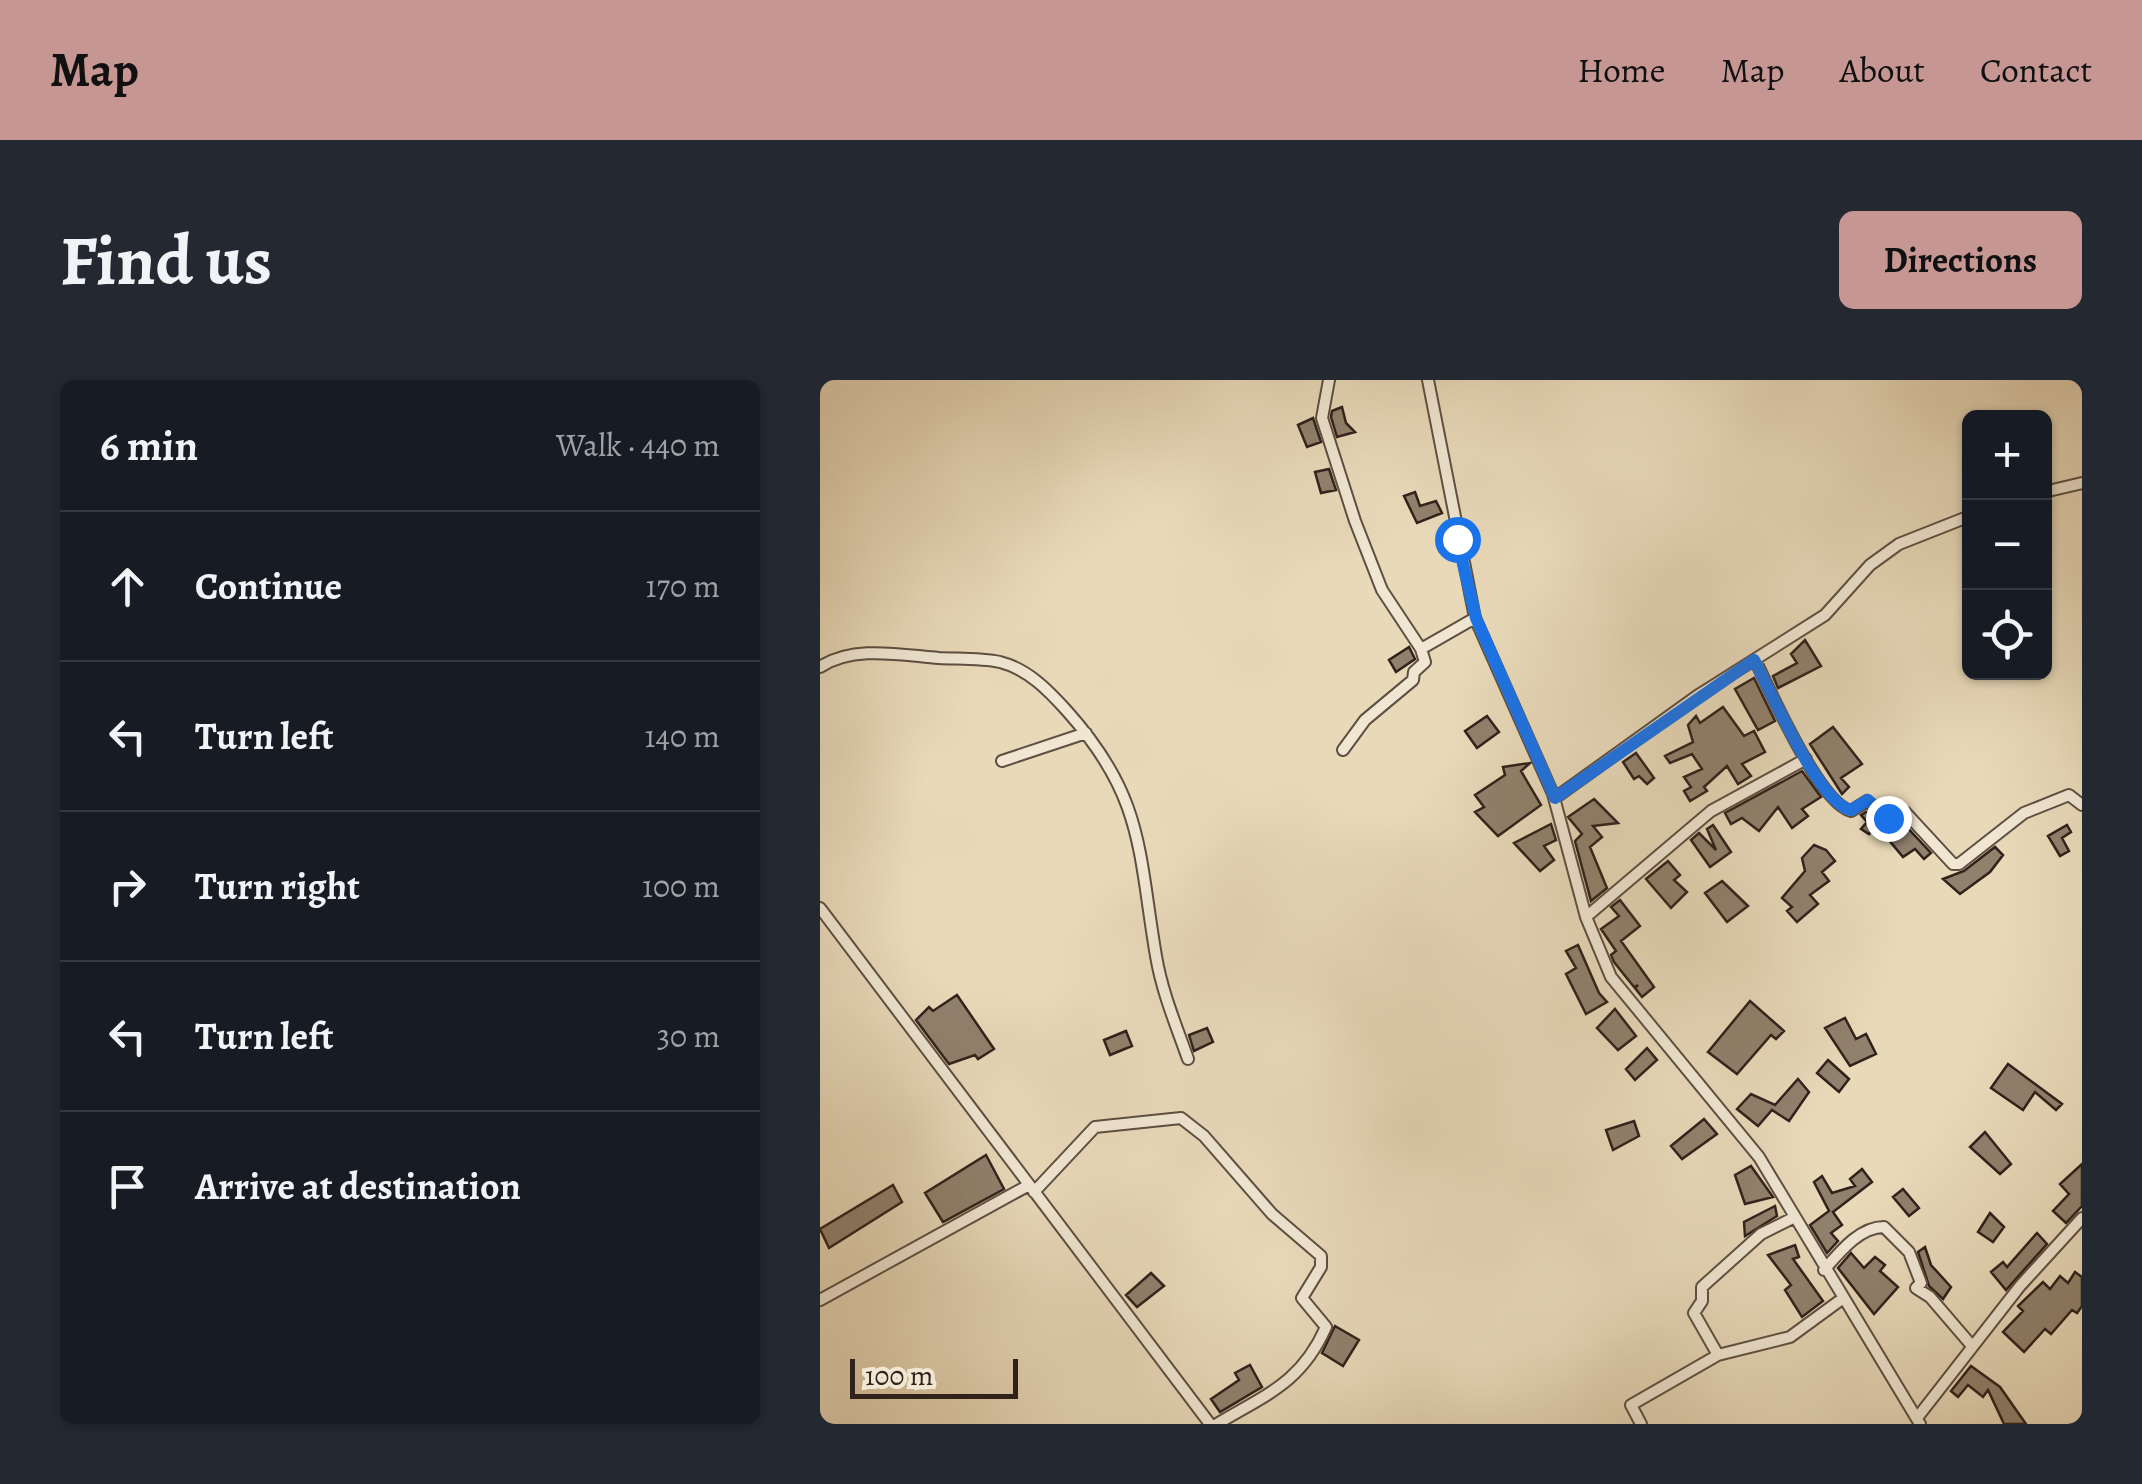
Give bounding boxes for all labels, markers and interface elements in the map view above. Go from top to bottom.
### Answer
text: Map [50,37,139,103]
text: Home [1577,46,1665,94]
text: Map [1720,46,1784,94]
text: About [1839,46,1925,94]
text: Contact [1980,46,2092,94]
button: Directions [1839,211,2082,309]
text: Find us [60,213,272,308]
map controls [1962,410,2052,680]
button: + [1962,410,2052,500]
text: 6 min [100,417,198,474]
text: Walk · 440 m [556,423,720,467]
button: − [1962,500,2052,590]
route start [1435,517,1481,563]
icon: ahead [100,559,155,614]
text: Continue [195,560,342,612]
text: 170 m [646,564,720,608]
button: locate [1962,590,2052,680]
icon: left [100,709,155,764]
text: Turn left [195,710,334,762]
text: 140 m [645,714,720,758]
route end [1866,796,1912,842]
icon: right [100,859,155,914]
text: Turn right [195,860,360,912]
text: 100 m [642,864,720,908]
icon: left [100,1009,155,1064]
text: Turn left [195,1010,334,1062]
text: 30 m [657,1014,720,1058]
icon: arrive [100,1159,155,1214]
text: Arrive at destination [195,1160,521,1212]
scale bar [850,1354,1018,1398]
text: 100 m [865,1357,933,1395]

